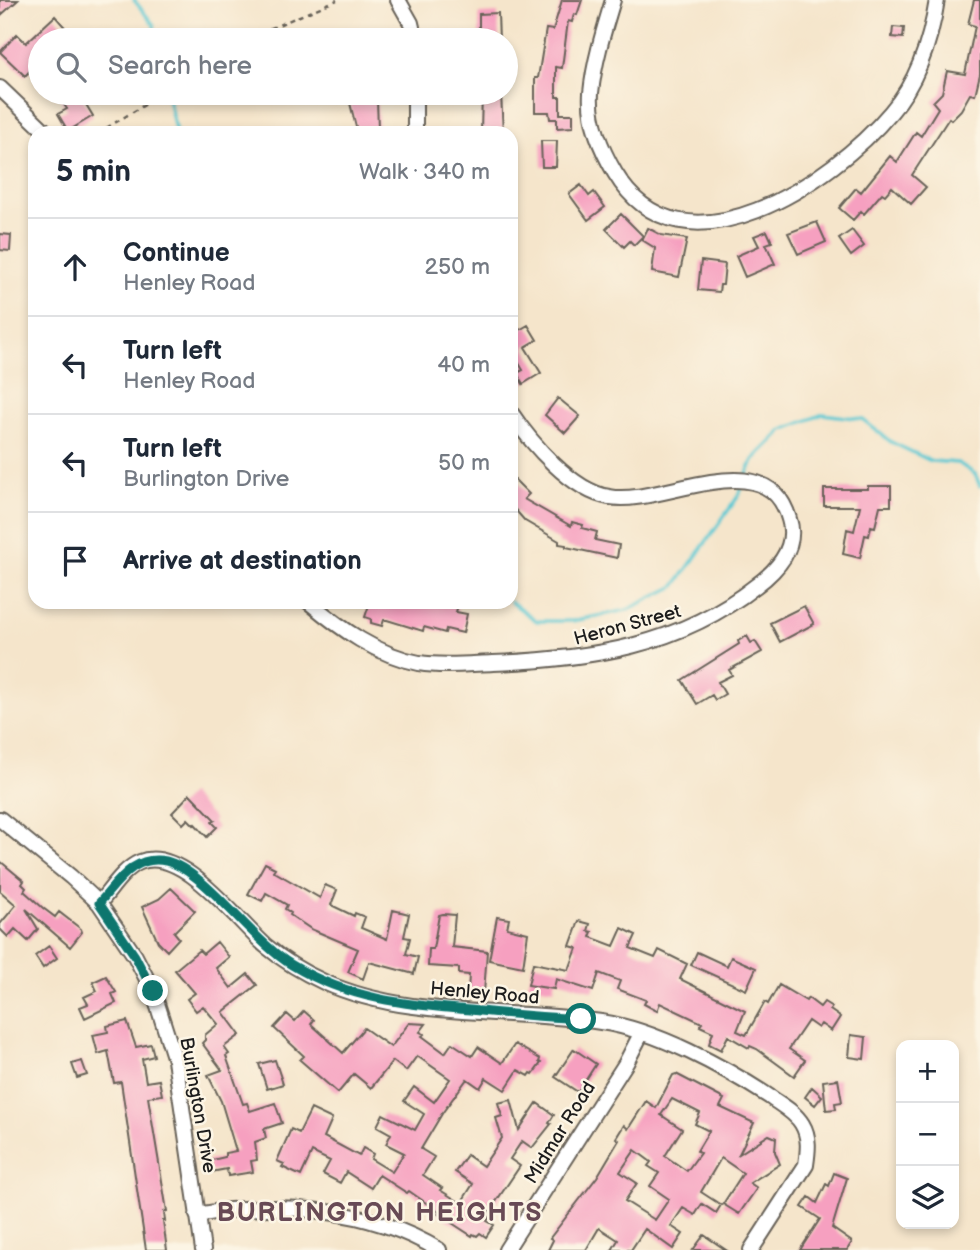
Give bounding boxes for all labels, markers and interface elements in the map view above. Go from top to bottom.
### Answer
search box [28,28,518,105]
icon: search [52,48,90,86]
text: Search here [108,51,252,82]
text: 5 min [56,154,131,190]
text: Walk · 340 m [359,158,490,186]
text: Continue [123,238,230,269]
icon: ahead [56,248,94,286]
text: 250 m [424,253,490,281]
text: Henley Road [123,269,256,297]
text: Turn left [123,336,222,367]
icon: left [56,346,94,384]
text: 40 m [437,351,490,379]
text: Henley Road [123,367,256,395]
text: Turn left [123,434,222,465]
icon: left [56,444,94,482]
text: 50 m [438,449,490,477]
text: Burlington Drive [123,465,289,493]
icon: arrive [56,542,94,580]
text: Arrive at destination [123,546,362,577]
street label: Heron Street [571,600,684,651]
route end [137,975,168,1006]
street label: Henley Road [429,977,540,1010]
route start [565,1003,596,1034]
street label: Burlington Drive [174,1036,221,1175]
map controls [896,1040,959,1229]
button: + [896,1040,959,1103]
street label: Midmar Road [520,1077,601,1188]
button: − [896,1103,959,1166]
button: layers [896,1166,959,1229]
district label: BURLINGTON HEIGHTS [217,1198,543,1229]

